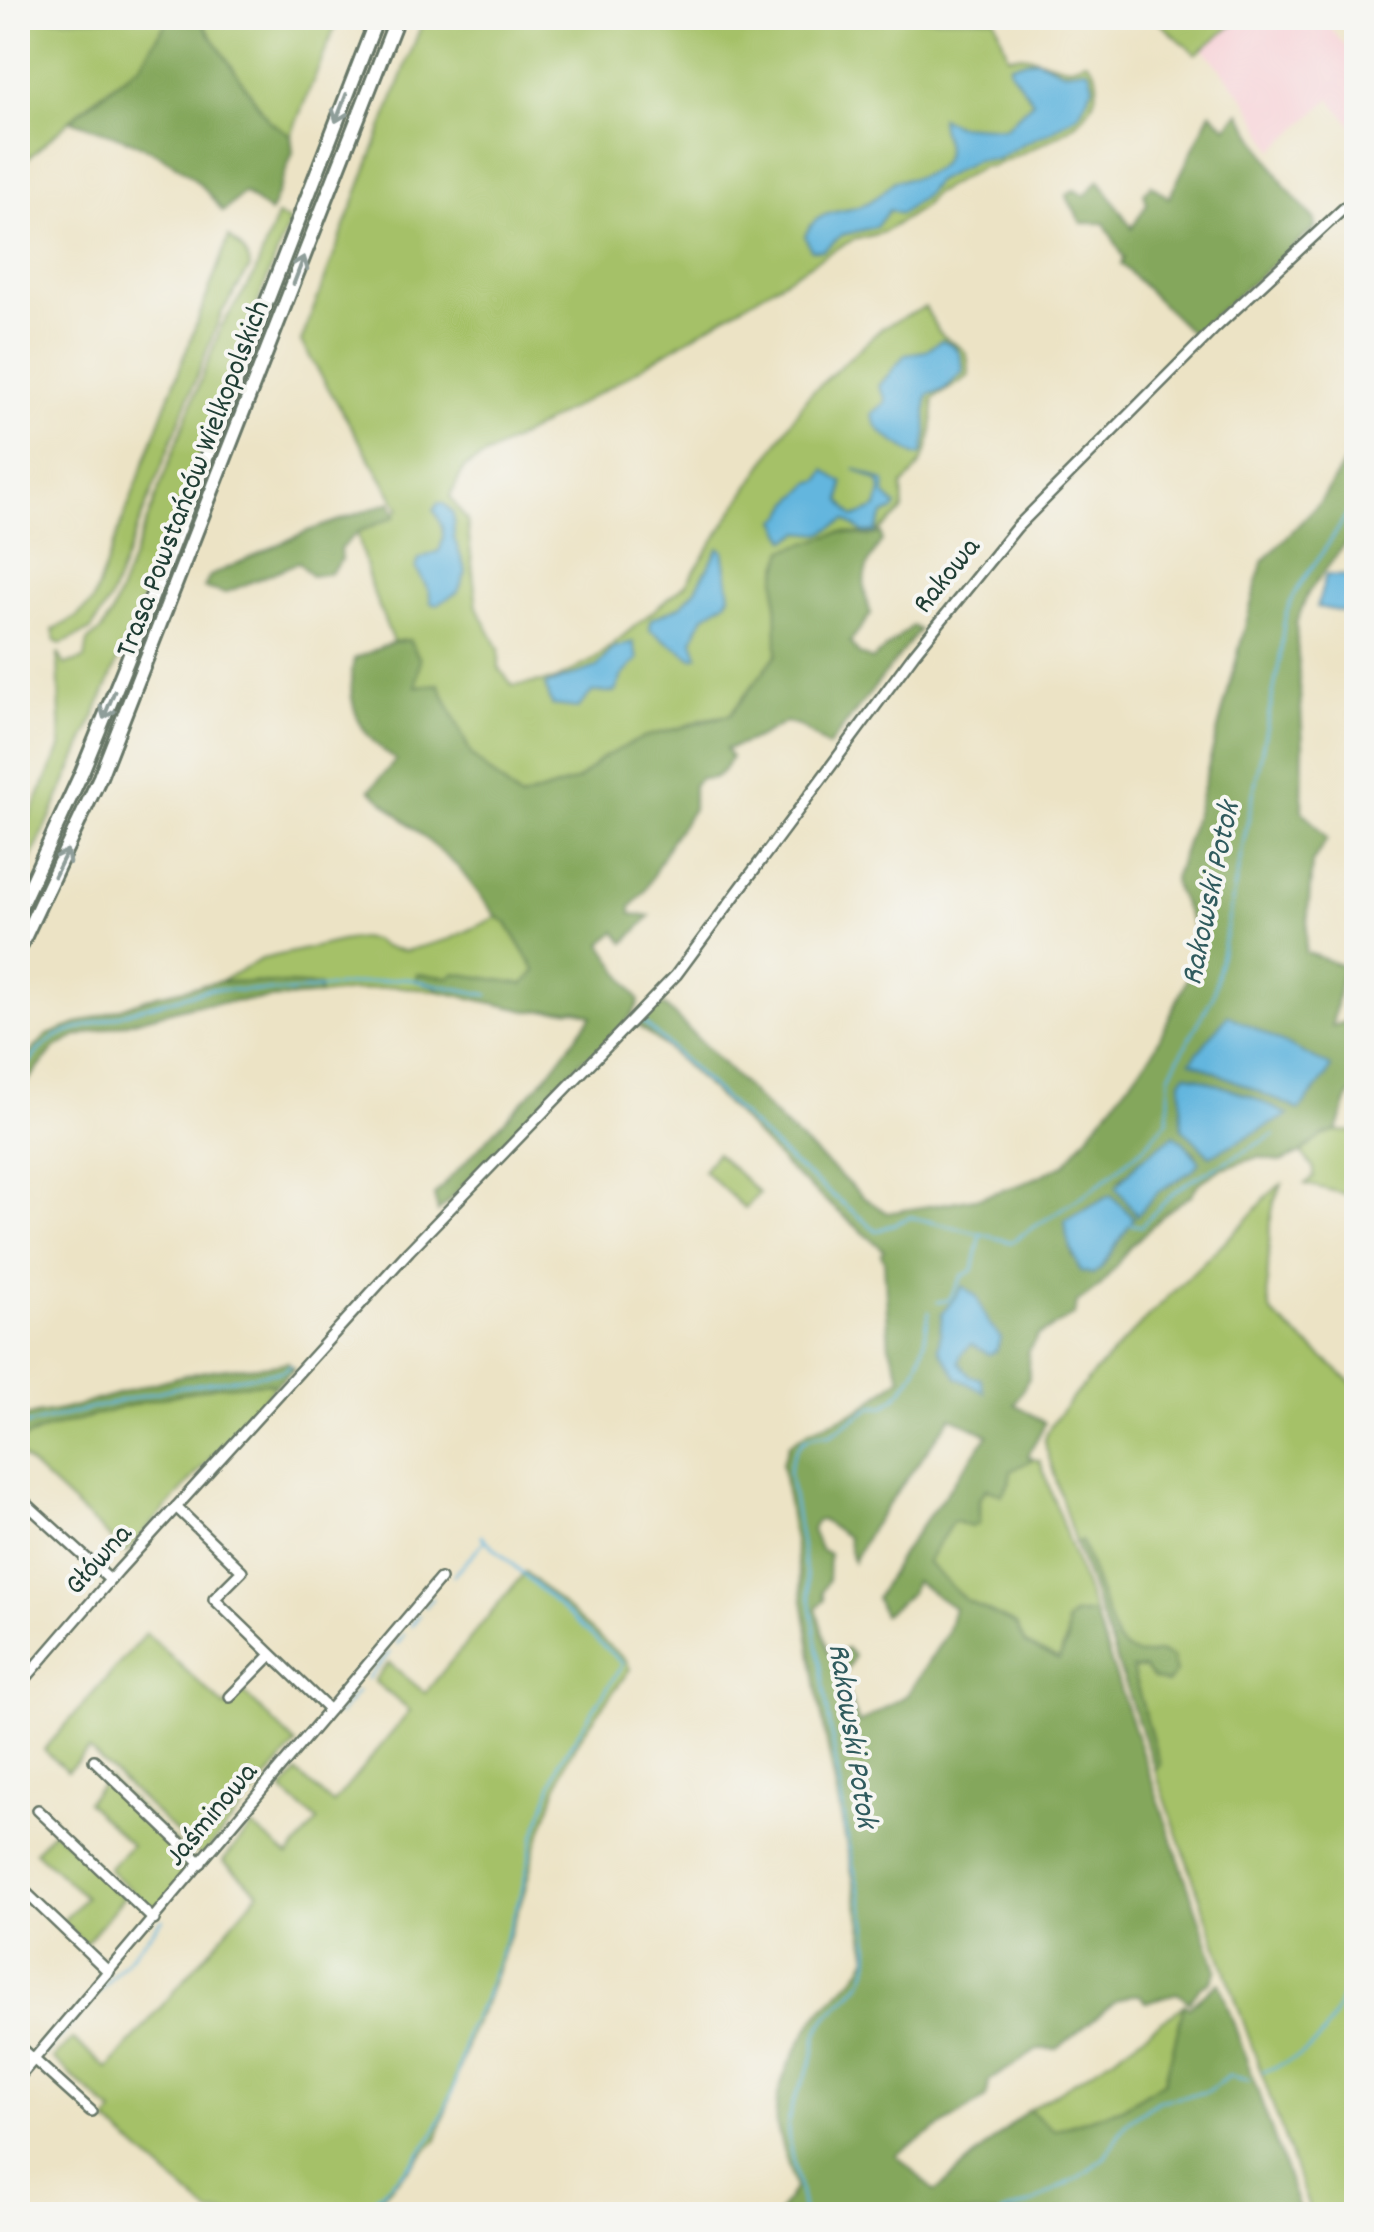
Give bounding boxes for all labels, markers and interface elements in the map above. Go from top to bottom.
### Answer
one-way arrow [331,93,349,123]
one-way arrow [291,255,309,286]
street label: Trasa Powstańców Wielkopolskich [107,295,283,664]
street label: Rakowa [904,528,993,624]
one-way arrow [99,689,117,720]
water label: Rakowski Potok [1171,795,1255,990]
one-way arrow [52,849,71,879]
street label: Główna [56,1515,145,1606]
water label: Rakowski Potok [813,1640,888,1834]
street label: Jaśminowa [157,1754,271,1877]

